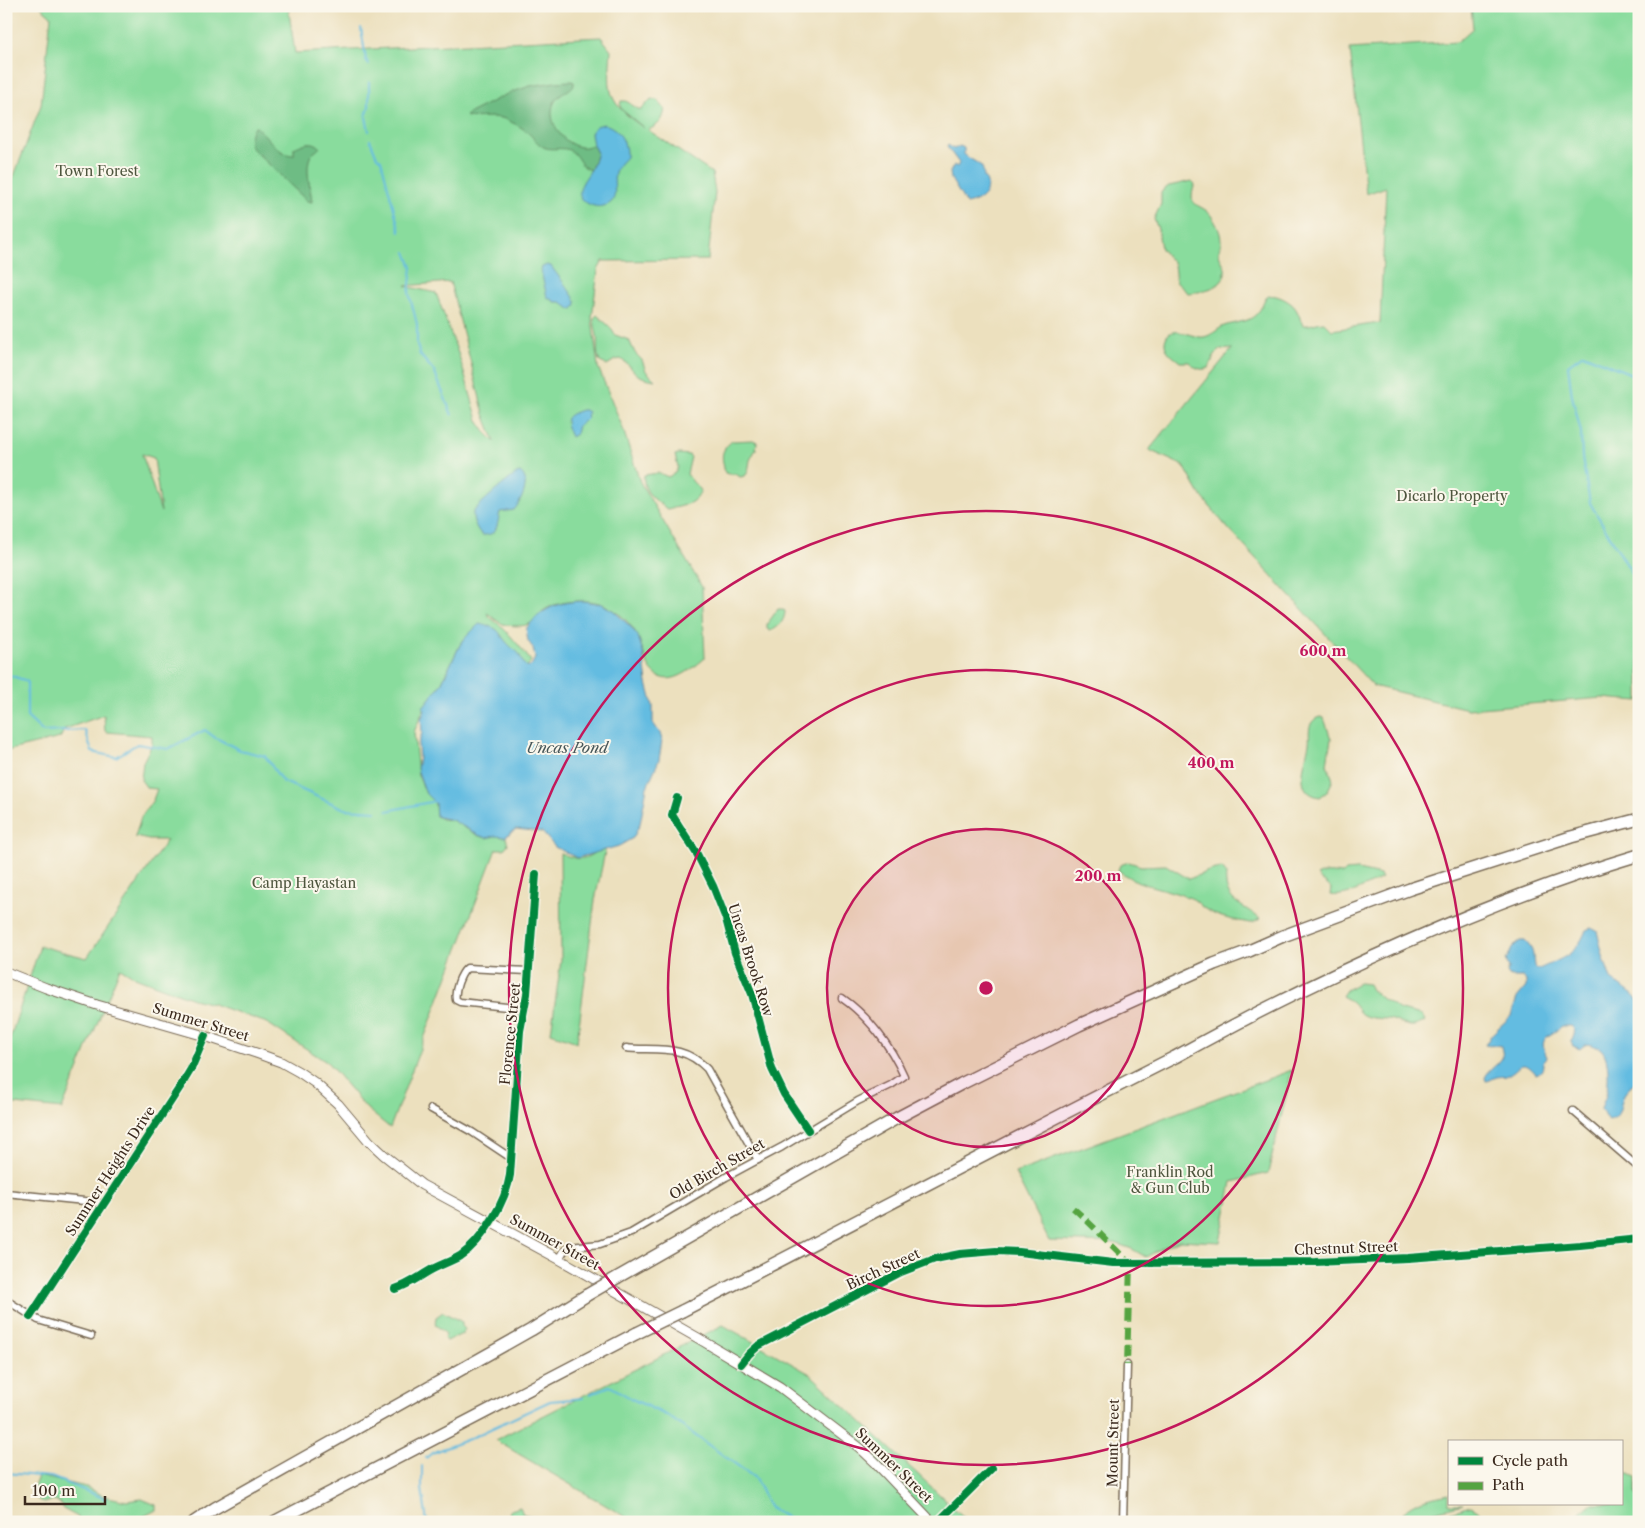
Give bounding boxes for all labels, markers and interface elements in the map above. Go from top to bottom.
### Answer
park label: Town Forest [55,162,139,180]
park label: Dicarlo Property [1396,487,1508,505]
text: 600 m [1300,641,1346,660]
water label: Uncas Pond [526,738,610,757]
text: 400 m [1188,753,1234,772]
text: 200 m [1075,866,1121,885]
park label: Camp Hayastan [252,874,356,892]
street label: Uncas Brook Row [724,901,778,1019]
centre of rings [977,979,995,997]
street label: Florence Street [496,982,524,1086]
street label: Summer Street [151,999,251,1045]
street label: Summer Heights Drive [61,1102,159,1239]
street label: Old Birch Street [666,1134,768,1204]
park label: Franklin Rod & Gun Club [1126,1163,1214,1197]
street label: Summer Street [507,1210,603,1274]
street label: Chestnut Street [1294,1237,1398,1259]
street label: Birch Street [843,1244,923,1294]
street label: Mount Street [1103,1399,1123,1487]
street label: Summer Street [852,1424,936,1506]
legend [1448,1440,1622,1506]
text: Cycle path [1492,1451,1569,1470]
scale bar [25,1473,105,1505]
text: Path [1492,1475,1525,1494]
text: 100 m [32,1481,75,1500]

